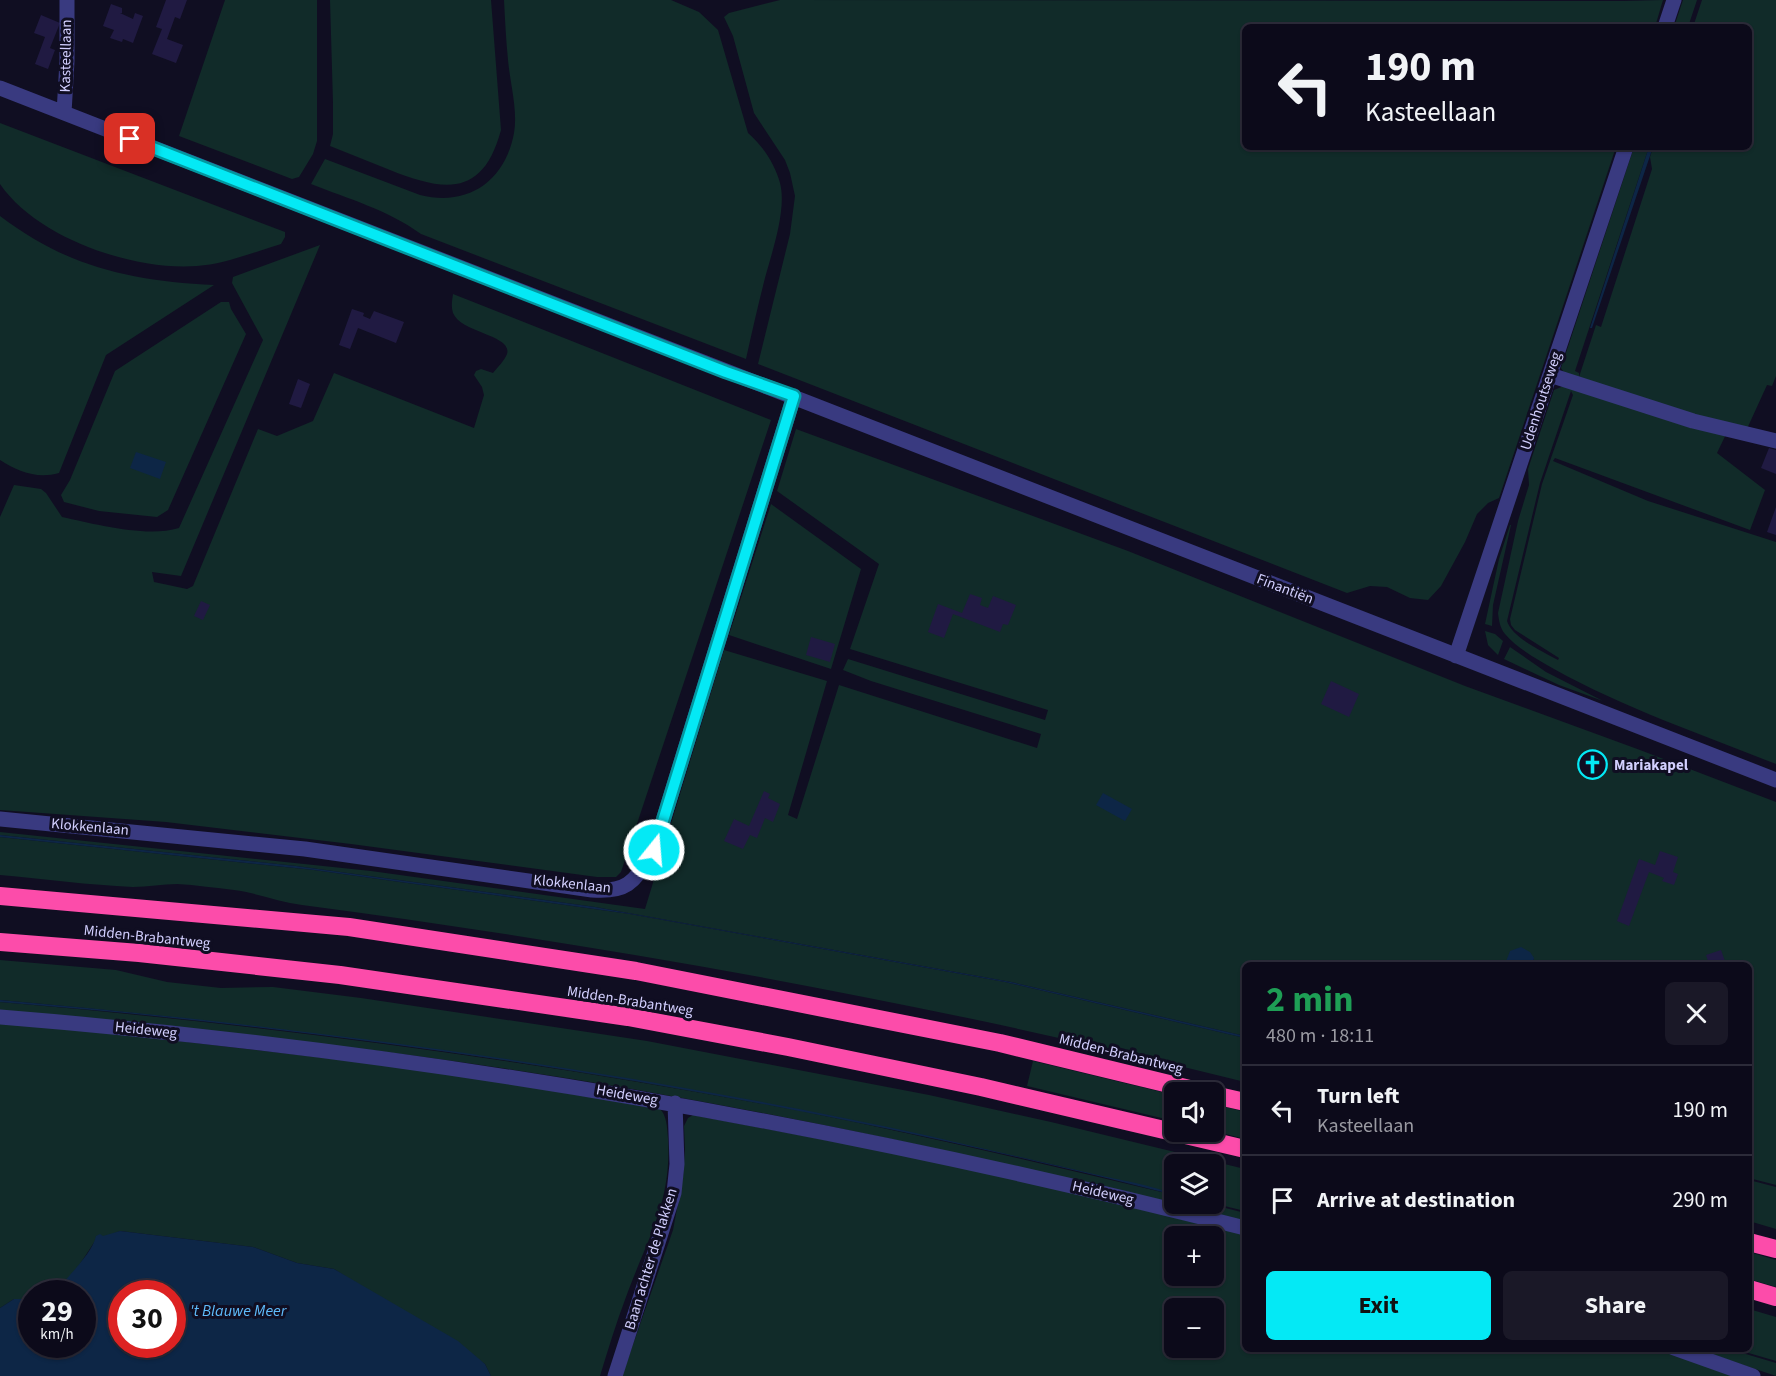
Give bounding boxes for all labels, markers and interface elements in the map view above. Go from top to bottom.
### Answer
street label: Kasteellaan [55,19,77,93]
text: 190 m [1365,37,1476,97]
icon: left [1266,48,1344,126]
text: Kasteellaan [1365,93,1496,132]
pin [104,113,155,164]
icon: arrive [113,122,146,155]
street label: Udenhoutseweg [1515,349,1567,453]
street label: Finantiën [1253,569,1317,609]
church icon: Mariakapel [1577,749,1609,781]
place label: Mariakapel [1614,755,1689,776]
street label: Klokkenlaan [50,813,130,841]
position arrow [622,818,686,882]
street label: Klokkenlaan [532,869,612,899]
street label: Midden-Brabantweg [83,920,212,954]
text: 2 min [1266,974,1354,1025]
street label: Midden-Brabantweg [565,981,695,1021]
button: close [1665,982,1728,1045]
street label: Heideweg [114,1016,179,1044]
text: 480 m · 18:11 [1266,1022,1374,1050]
street label: Midden-Brabantweg [1057,1028,1186,1080]
street label: Heideweg [594,1079,660,1111]
text: Turn left [1317,1080,1399,1112]
map controls [1164,1082,1224,1358]
button: sound [1164,1082,1224,1142]
icon: left [1266,1094,1299,1127]
text: 190 m [1673,1094,1728,1126]
text: Kasteellaan [1317,1112,1414,1140]
button: layers [1164,1154,1224,1214]
street label: Heideweg [1070,1176,1136,1210]
icon: arrive [1266,1184,1299,1217]
text: Arrive at destination [1317,1184,1515,1216]
text: 290 m [1673,1184,1728,1216]
street label: Baan achter de Plakken [619,1186,683,1332]
button: + [1164,1226,1224,1286]
button: Exit [1266,1271,1491,1340]
button: Share [1503,1271,1728,1340]
speed limit sign: 30 [108,1280,186,1358]
text: 29 [41,1290,73,1333]
button: − [1164,1298,1224,1358]
water label: 't Blauwe Meer [190,1300,288,1322]
text: km/h [40,1324,74,1345]

